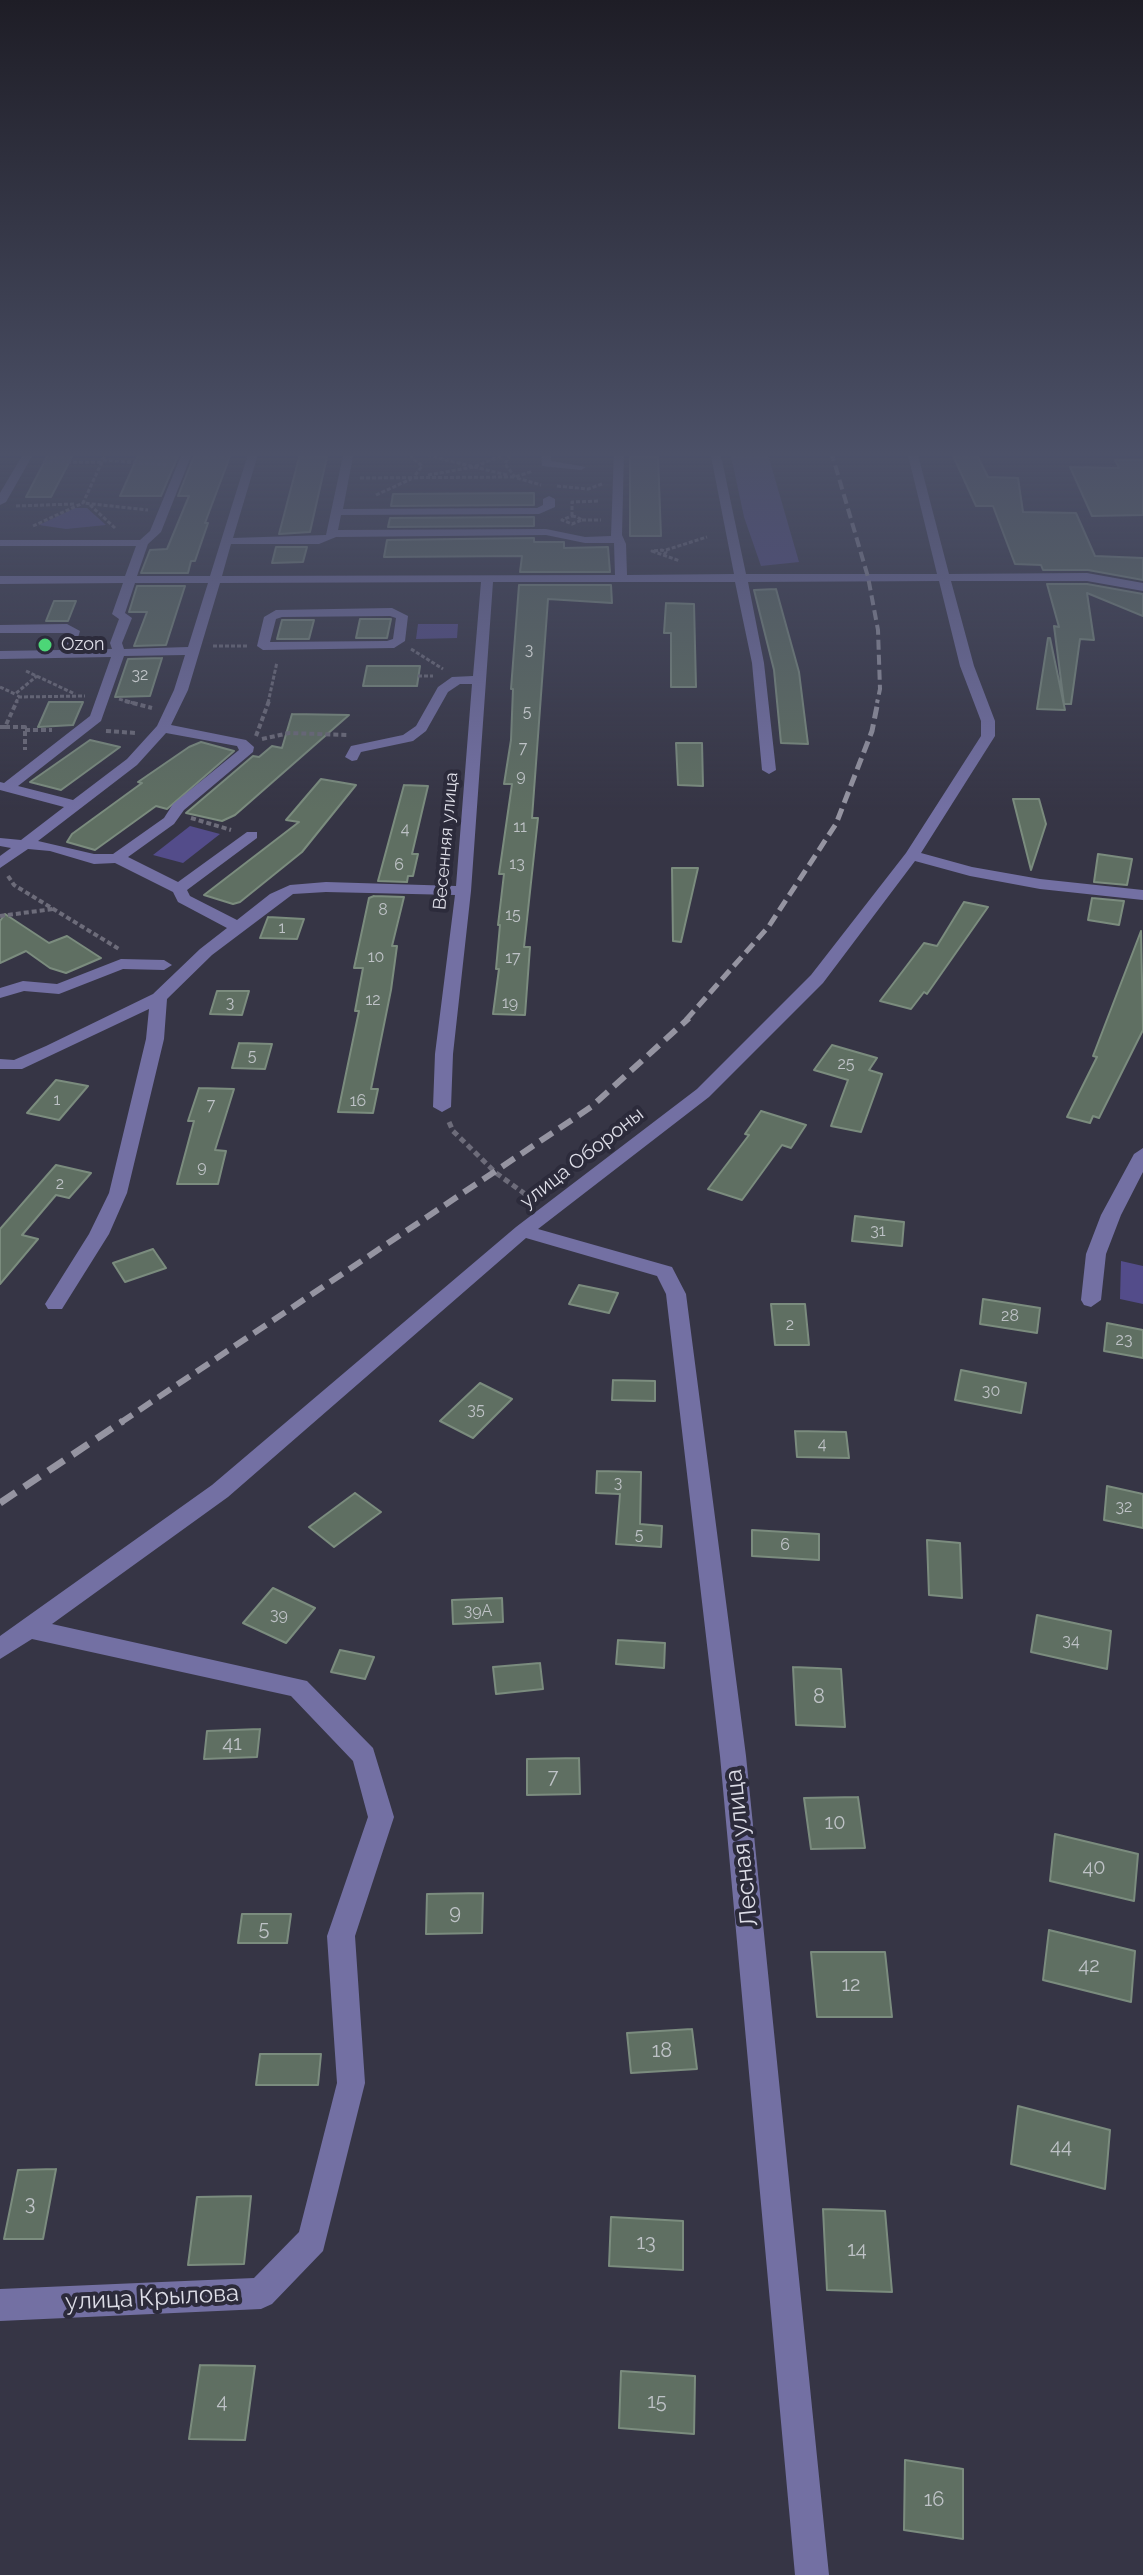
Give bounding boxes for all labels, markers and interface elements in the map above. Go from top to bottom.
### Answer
place label: Ozon [61,634,104,656]
marker: Ozon [36,636,54,654]
house number: 3 [525,640,533,660]
house number: 32 [132,665,148,685]
house number: 5 [523,702,531,722]
house number: 7 [519,738,527,758]
house number: 9 [516,766,526,786]
street label: Весенняя улица [429,771,463,911]
house number: 11 [513,817,527,837]
house number: 4 [401,819,409,839]
house number: 13 [509,854,525,874]
house number: 6 [394,855,404,875]
house number: 8 [378,900,388,920]
house number: 15 [505,905,521,925]
house number: 1 [279,918,285,938]
house number: 10 [368,947,384,967]
house number: 17 [505,948,521,968]
house number: 12 [365,990,381,1010]
house number: 3 [226,993,234,1013]
house number: 19 [502,993,518,1013]
house number: 5 [248,1046,256,1066]
house number: 25 [837,1054,855,1074]
house number: 1 [54,1090,60,1110]
house number: 16 [350,1091,366,1111]
house number: 7 [207,1095,215,1115]
street label: улица Обороны [515,1102,649,1214]
house number: 9 [197,1157,207,1177]
house number: 2 [56,1174,64,1194]
house number: 31 [870,1221,886,1241]
house number: 28 [1001,1306,1019,1326]
house number: 2 [786,1315,794,1335]
house number: 23 [1116,1330,1132,1350]
house number: 30 [982,1381,1000,1401]
house number: 35 [467,1400,485,1420]
house number: 4 [818,1434,826,1454]
house number: 3 [614,1473,622,1493]
house number: 32 [1116,1497,1132,1517]
house number: 5 [635,1525,643,1545]
house number: 6 [780,1535,790,1555]
house number: 39А [464,1601,492,1621]
house number: 39 [270,1605,288,1625]
house number: 34 [1062,1631,1080,1651]
house number: 8 [813,1685,825,1709]
house number: 41 [222,1732,242,1756]
house number: 7 [548,1765,558,1789]
street label: Лесная улица [719,1768,765,1928]
house number: 10 [825,1811,845,1835]
house number: 40 [1082,1856,1106,1880]
house number: 9 [449,1901,461,1925]
house number: 5 [259,1917,269,1941]
house number: 42 [1078,1954,1100,1978]
house number: 12 [842,1973,860,1997]
house number: 18 [652,2039,672,2063]
house number: 44 [1050,2135,1072,2159]
house number: 3 [25,2192,35,2216]
house number: 13 [636,2231,656,2255]
house number: 14 [847,2238,867,2262]
street label: улица Крылова [64,2279,240,2317]
house number: 4 [217,2390,227,2414]
house number: 15 [647,2390,667,2414]
house number: 16 [924,2488,944,2512]

